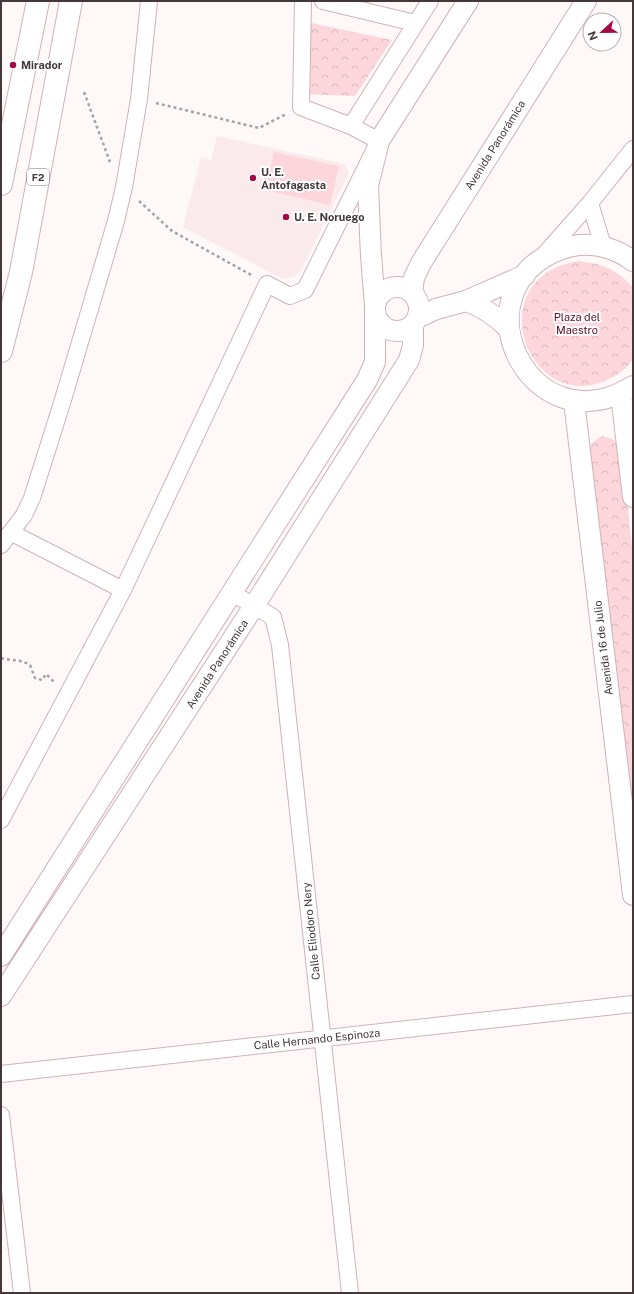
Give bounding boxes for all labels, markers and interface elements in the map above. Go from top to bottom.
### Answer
north arrow [582,12,622,52]
text: N [586,30,600,42]
place label: Mirador [21,59,63,71]
marker: Mirador [8,60,18,70]
street label: Avenida Panorámica [463,98,527,192]
place label: U. E. Antofagasta [261,166,326,191]
road number: F2 [27,169,49,185]
marker: U. E. Antofagasta [248,173,258,183]
place label: U. E. Noruego [294,211,365,223]
marker: U. E. Noruego [281,212,291,222]
park label: Plaza del Maestro [554,311,600,336]
street label: Avenida 16 de Julio [591,600,615,696]
street label: Avenida Panorámica [184,617,250,711]
street label: Calle Eliodoro Nery [300,881,322,980]
street label: Calle Hernando Espinoza [253,1026,381,1052]

